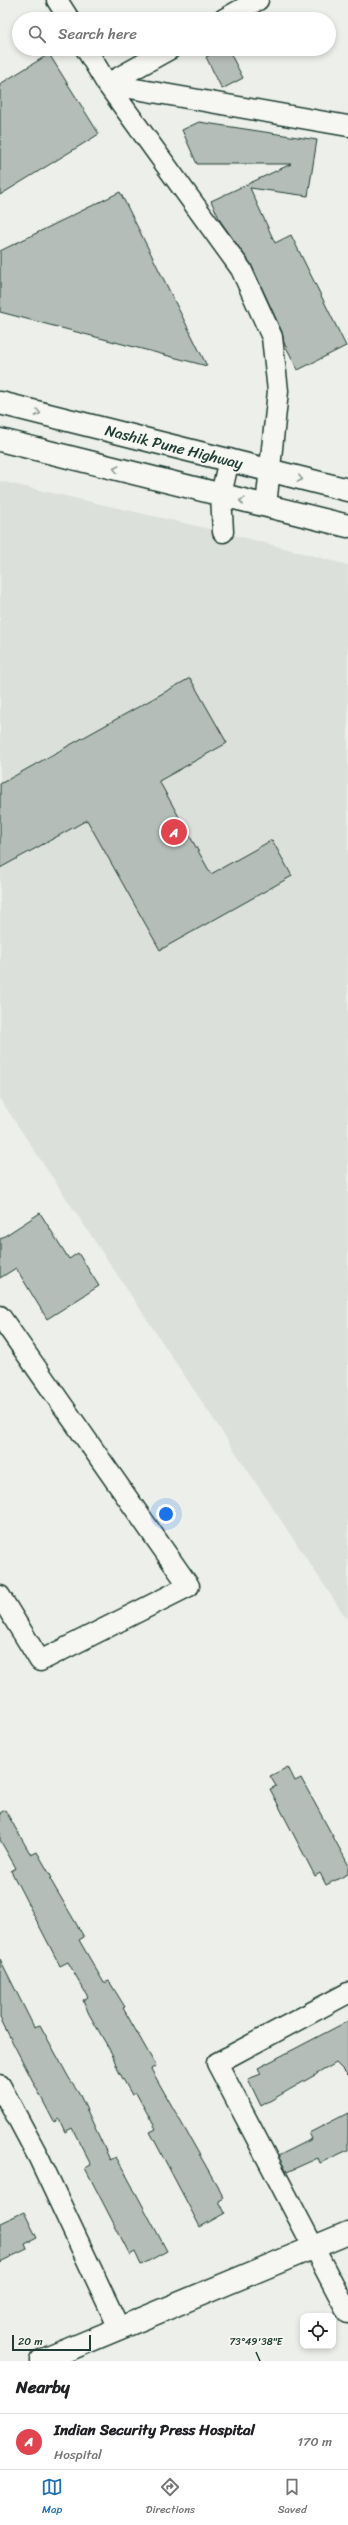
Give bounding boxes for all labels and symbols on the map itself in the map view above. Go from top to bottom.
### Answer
one-way arrow [35,408,41,416]
street label: Nashik Pune Highway [102,417,246,477]
one-way arrow [113,466,119,474]
one-way arrow [296,474,303,482]
one-way arrow [239,497,245,505]
pin: A [161,817,187,847]
your location [156,1504,176,1524]
scale bar [12,2333,91,2352]
text: 73°49'38"E [230,2333,284,2351]

